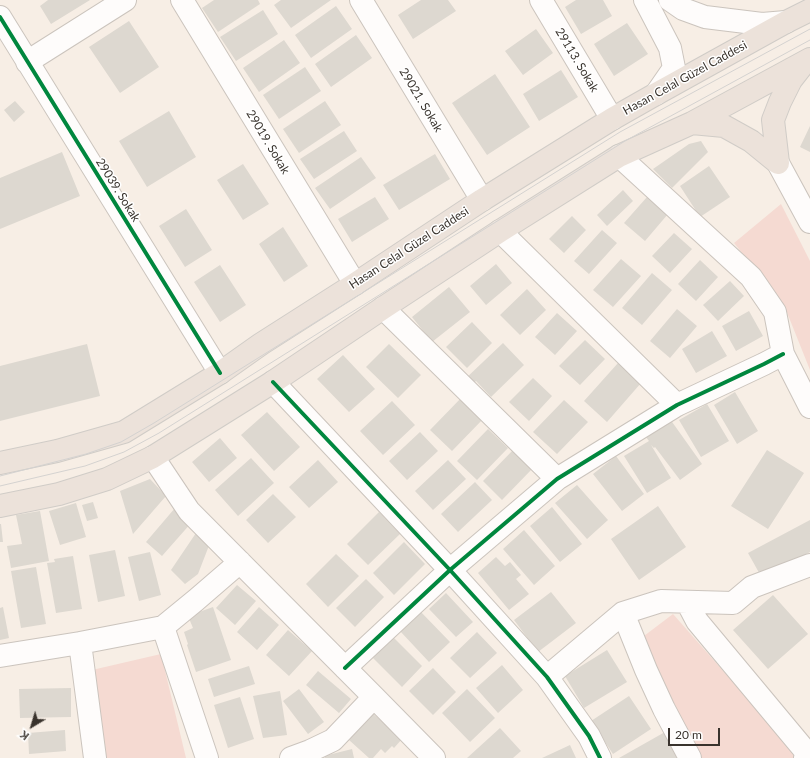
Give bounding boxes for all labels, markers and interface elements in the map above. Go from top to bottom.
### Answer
street label: 29113. Sokak [552,25,602,95]
street label: Hasan Celal Güzel Caddesi [620,38,750,118]
street label: 29021. Sokak [396,65,446,135]
street label: 29019. Sokak [243,107,293,177]
street label: 29039. Sokak [93,156,143,224]
street label: Hasan Celal Güzel Caddesi [347,204,471,292]
north arrow [12,706,52,746]
scale bar [670,720,722,746]
text: 20 m [675,727,702,742]
text: K [17,728,31,743]

